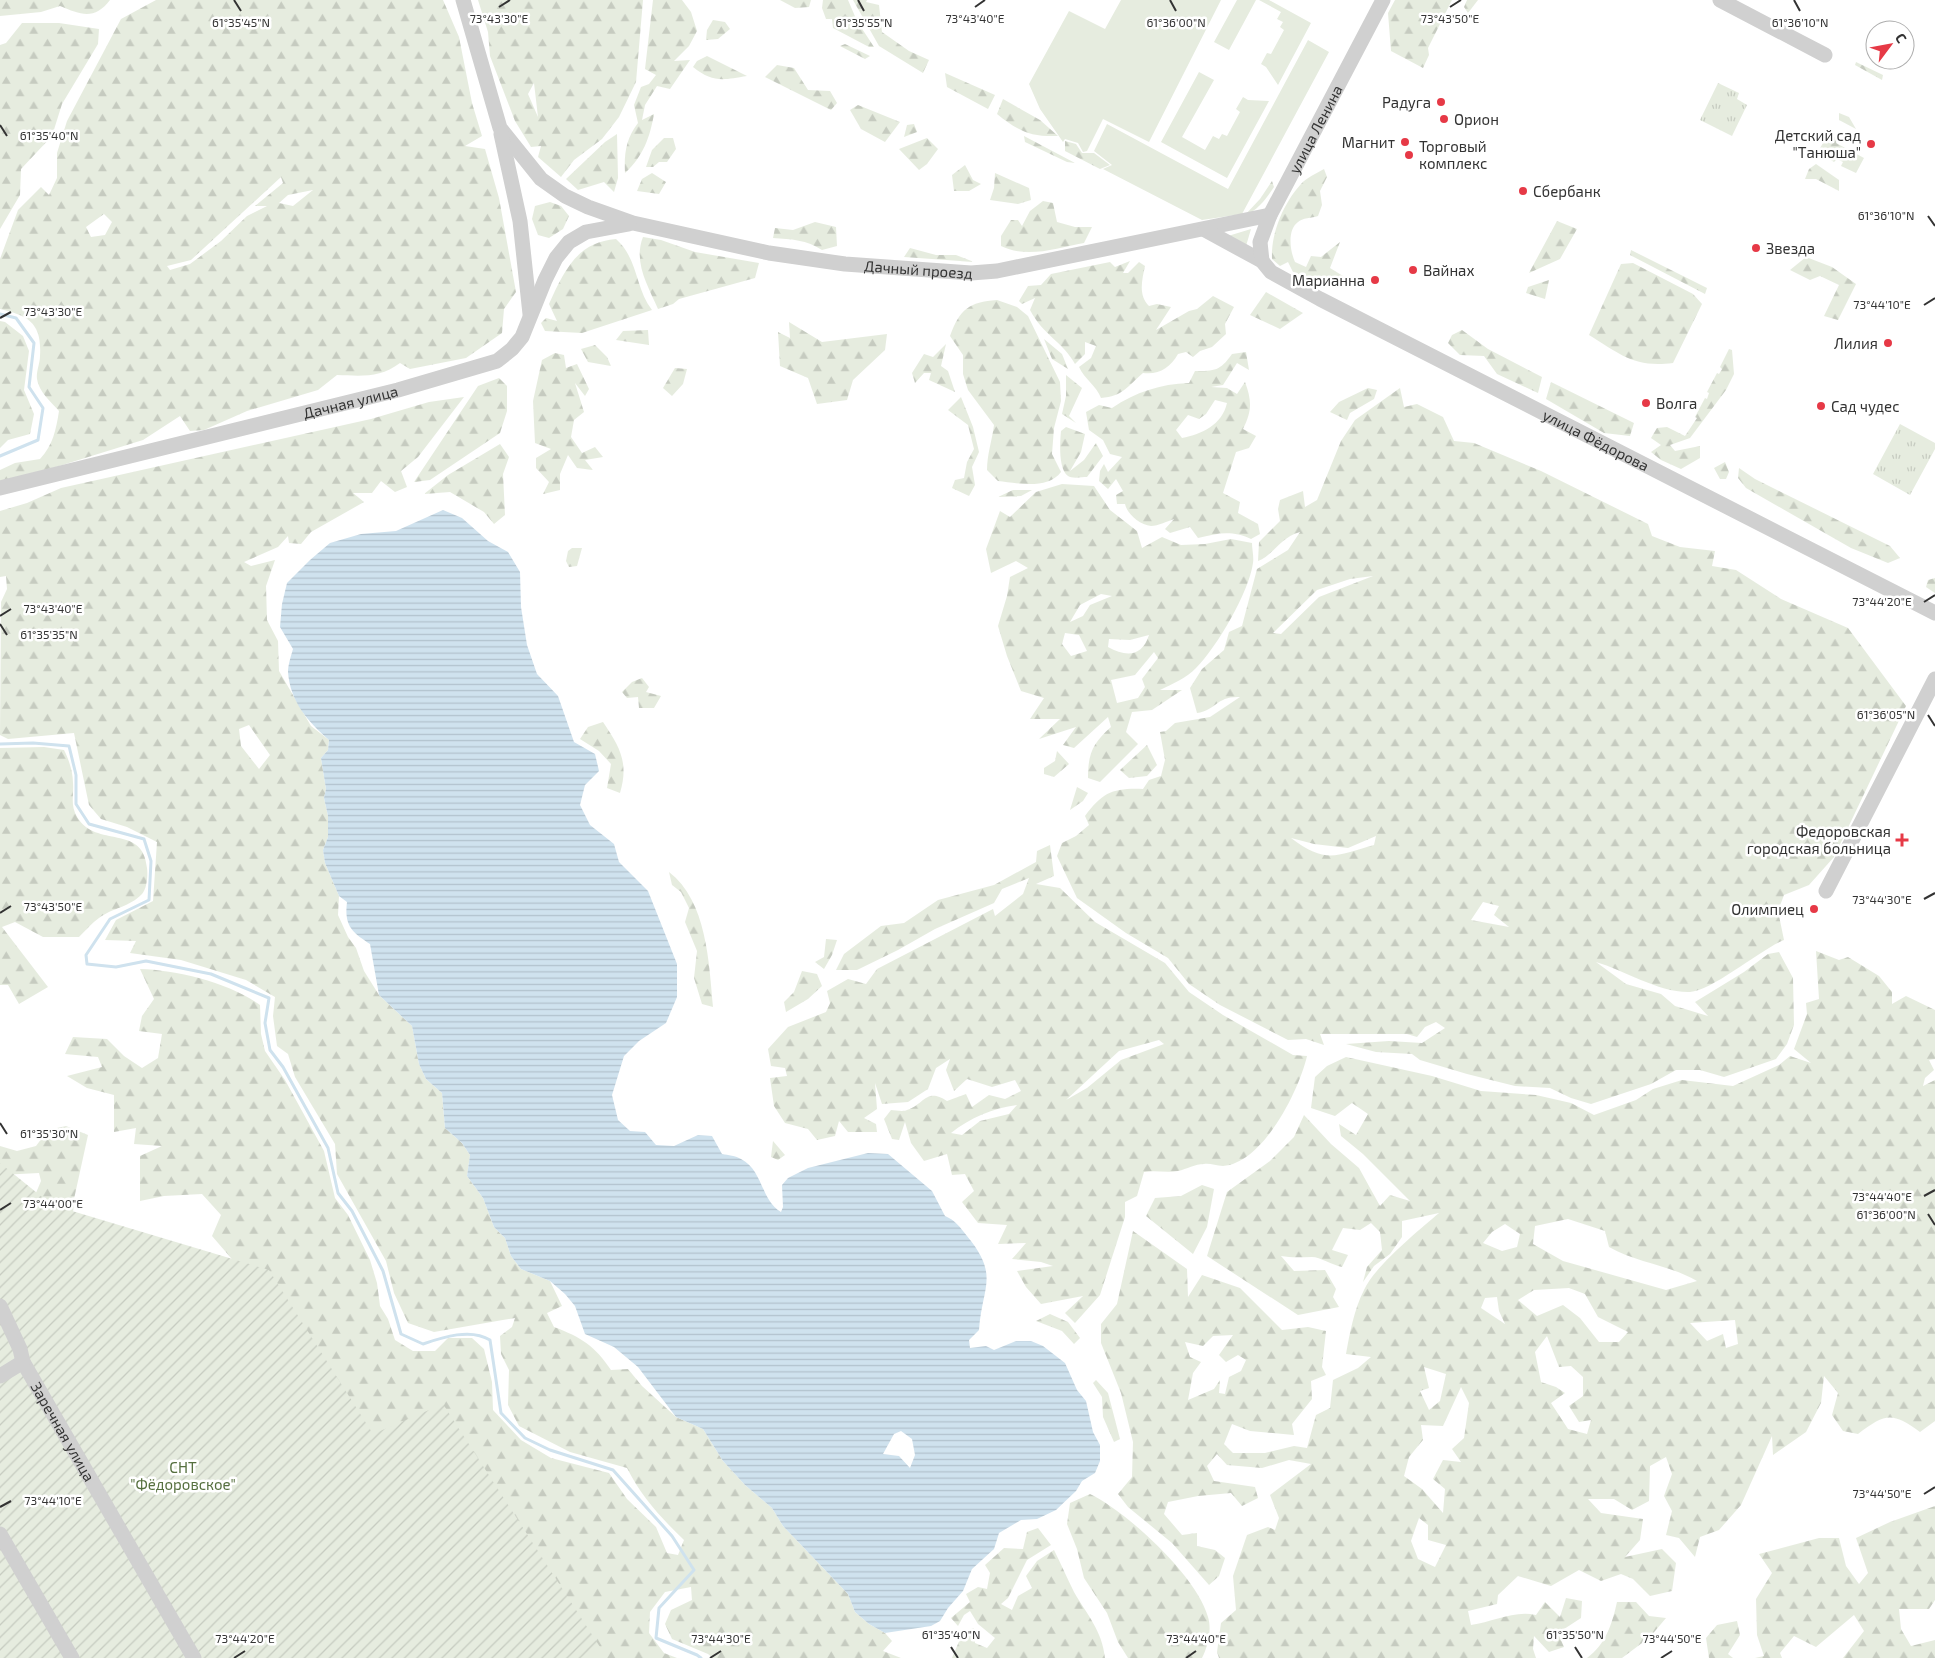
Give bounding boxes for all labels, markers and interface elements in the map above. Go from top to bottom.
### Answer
text: 73°43'30"E [470,11,529,25]
text: 73°43'40"E [945,11,1005,25]
text: 73°43'50"E [1421,11,1479,25]
text: 61°35'45"N [212,15,270,29]
text: 61°35'55"N [835,15,893,29]
text: 61°36'00"N [1146,15,1206,29]
text: 61°36'10"N [1772,15,1828,29]
north arrow [1865,20,1915,70]
text: С [1892,30,1911,46]
street label: улица Ленина [1284,82,1346,177]
place label: Радуга [1382,93,1431,112]
marker: Радуга [1435,96,1447,108]
place label: Орион [1454,110,1499,128]
marker: Орион [1438,113,1450,125]
place label: Детский сад "Танюша" [1775,126,1861,161]
text: 61°35'40"N [20,128,78,142]
place label: Магнит [1342,133,1395,151]
marker: Магнит [1399,136,1411,148]
place label: Торговый комплекс [1419,137,1487,172]
marker: Детский сад "Танюша" [1865,138,1877,150]
marker: Торговый комплекс [1403,149,1415,161]
place label: Сбербанк [1533,182,1601,200]
marker: Сбербанк [1517,185,1529,197]
text: 61°36'10"N [1858,208,1914,222]
place label: Звезда [1766,239,1815,257]
marker: Звезда [1750,242,1762,254]
street label: Дачный проезд [864,256,973,282]
place label: Вайнах [1423,261,1474,279]
marker: Вайнах [1407,264,1419,276]
place label: Марианна [1292,271,1365,289]
marker: Марианна [1369,274,1381,286]
text: 73°44'10"E [1853,297,1911,311]
text: 73°43'30"E [24,304,83,318]
place label: Лилия [1834,334,1878,352]
marker: Лилия [1882,337,1894,349]
street label: Дачная улица [301,381,400,422]
place label: Волга [1656,394,1697,412]
marker: Волга [1640,397,1652,409]
place label: Сад чудес [1831,397,1900,416]
marker: Сад чудес [1815,400,1827,412]
street label: улица Фёдорова [1539,405,1652,475]
text: 73°44'20"E [1852,594,1912,608]
text: 73°43'40"E [23,601,83,615]
text: 61°35'35"N [20,627,78,641]
text: 61°36'05"N [1857,707,1915,721]
place label: Федоровская городская больница [1747,822,1891,857]
marker: Федоровская городская больница [1895,833,1909,847]
text: 73°44'30"E [1852,892,1912,906]
text: 73°43'50"E [24,899,82,913]
place label: Олимпиец [1731,900,1804,918]
marker: Олимпиец [1808,903,1820,915]
text: 61°35'30"N [20,1126,78,1140]
text: 73°44'40"E [1852,1189,1912,1203]
text: 73°44'00"E [23,1196,83,1210]
text: 61°36'00"N [1856,1207,1916,1221]
street label: Заречная улица [27,1379,99,1484]
park label: СНТ "Фёдоровское" [130,1458,236,1493]
text: 73°44'50"E [1852,1486,1912,1500]
text: 73°44'10"E [24,1493,82,1507]
text: 61°35'40"N [922,1627,980,1641]
text: 61°35'50"N [1546,1627,1604,1641]
text: 73°44'20"E [215,1631,275,1645]
text: 73°44'30"E [691,1631,751,1645]
text: 73°44'40"E [1166,1631,1226,1645]
text: 73°44'50"E [1642,1631,1702,1645]

